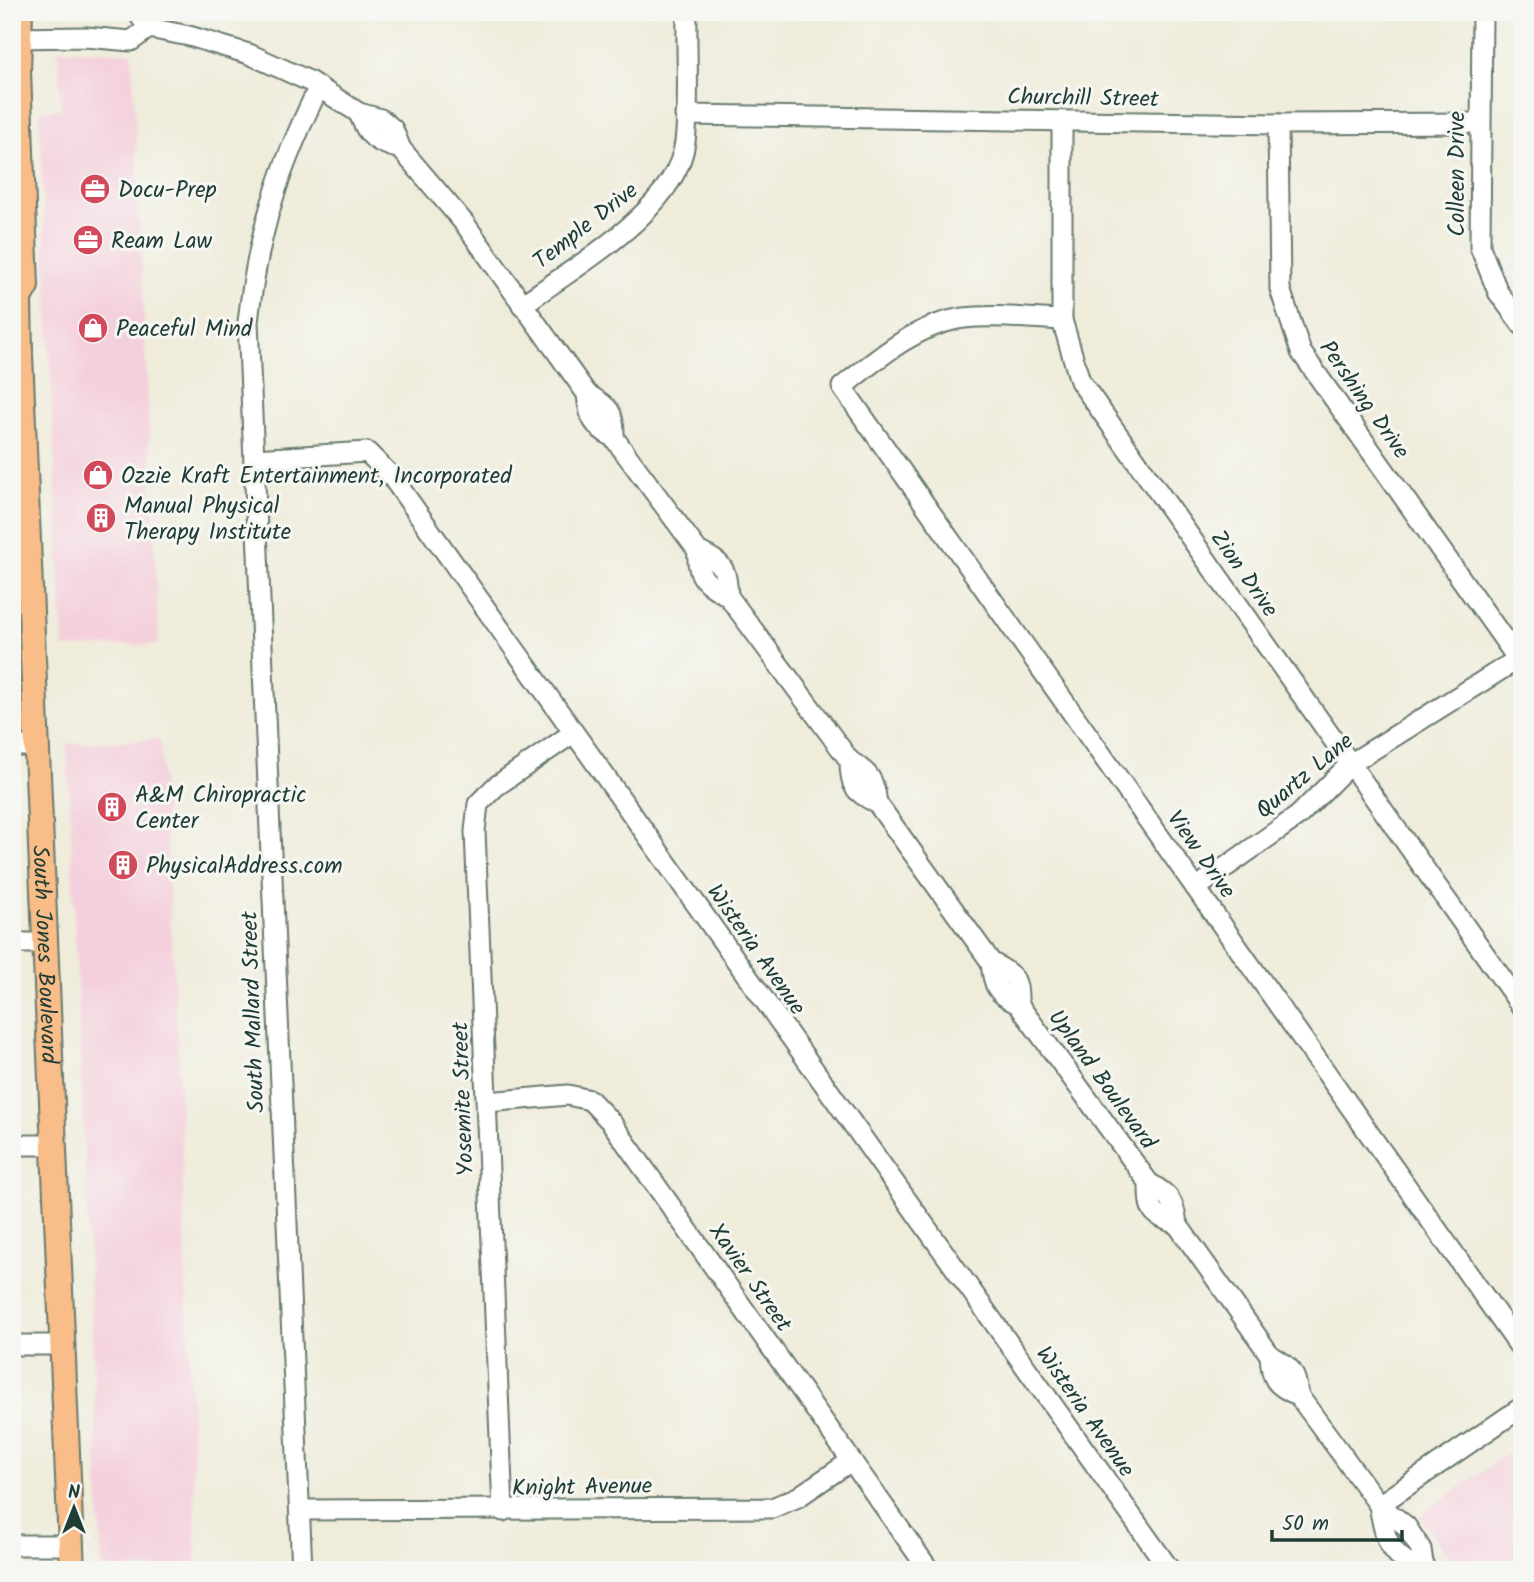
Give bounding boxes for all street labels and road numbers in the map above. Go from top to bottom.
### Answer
street label: Churchill Street [1007,80,1160,118]
street label: Colleen Drive [1440,111,1476,237]
street label: Temple Drive [526,174,647,279]
street label: Pershing Drive [1309,333,1418,467]
street label: Zion Drive [1200,523,1287,625]
street label: Quartz Lane [1248,725,1362,828]
street label: View Drive [1157,804,1244,907]
street label: South Jones Boulevard [21,844,66,1065]
street label: Wisteria Avenue [697,877,814,1023]
street label: South Mallard Street [232,909,276,1113]
street label: Upland Boulevard [1038,1003,1165,1158]
street label: Yosemite Street [443,1020,485,1177]
street label: Xavier Street [699,1216,801,1341]
street label: Wisteria Avenue [1026,1339,1143,1485]
street label: Knight Avenue [512,1469,653,1507]

